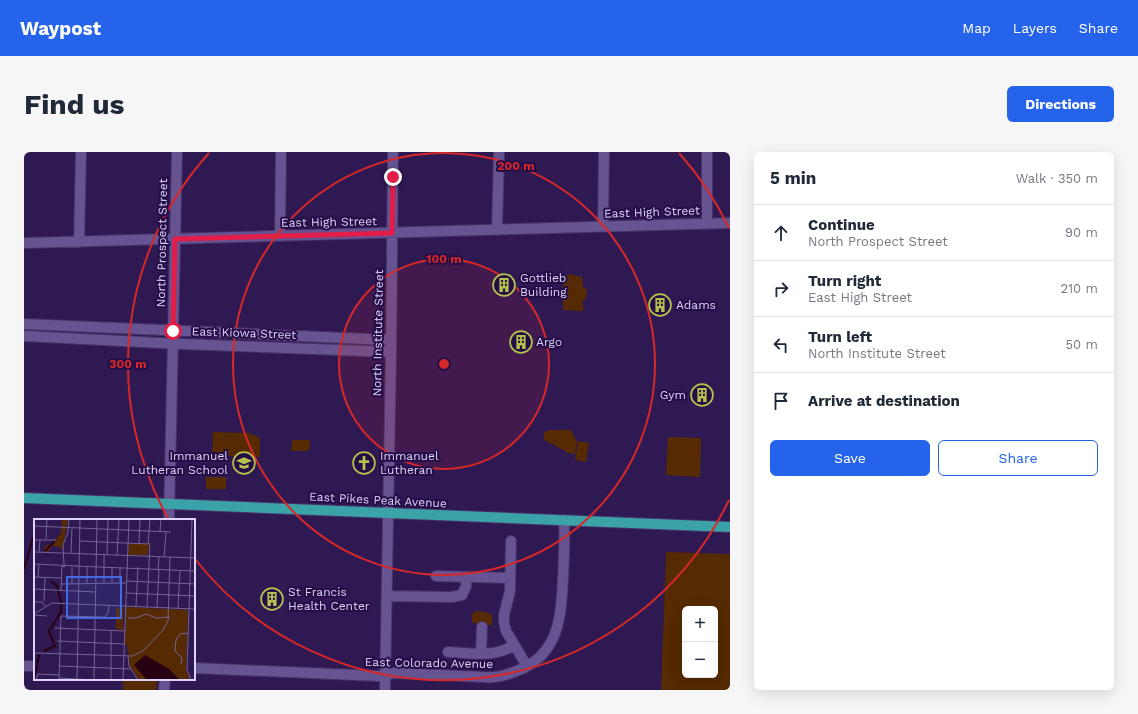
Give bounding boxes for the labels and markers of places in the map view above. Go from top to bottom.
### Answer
place label: Gottlieb Building [520,271,567,299]
building icon: Gottlieb Building [491,272,517,298]
building icon: Adams [647,292,673,318]
place label: Adams [676,298,716,312]
building icon: Argo [508,329,534,355]
place label: Argo [536,335,562,349]
centre of rings [437,357,451,371]
building icon: Gym [689,382,715,408]
place label: Gym [660,388,686,402]
place label: Immanuel Lutheran School [131,449,228,477]
place label: Immanuel Lutheran [380,449,439,477]
school or university icon: Immanuel Lutheran School [231,450,257,476]
church icon: Immanuel Lutheran [351,450,377,476]
place label: St Francis Health Center [288,585,370,613]
building icon: St Francis Health Center [259,586,285,612]

